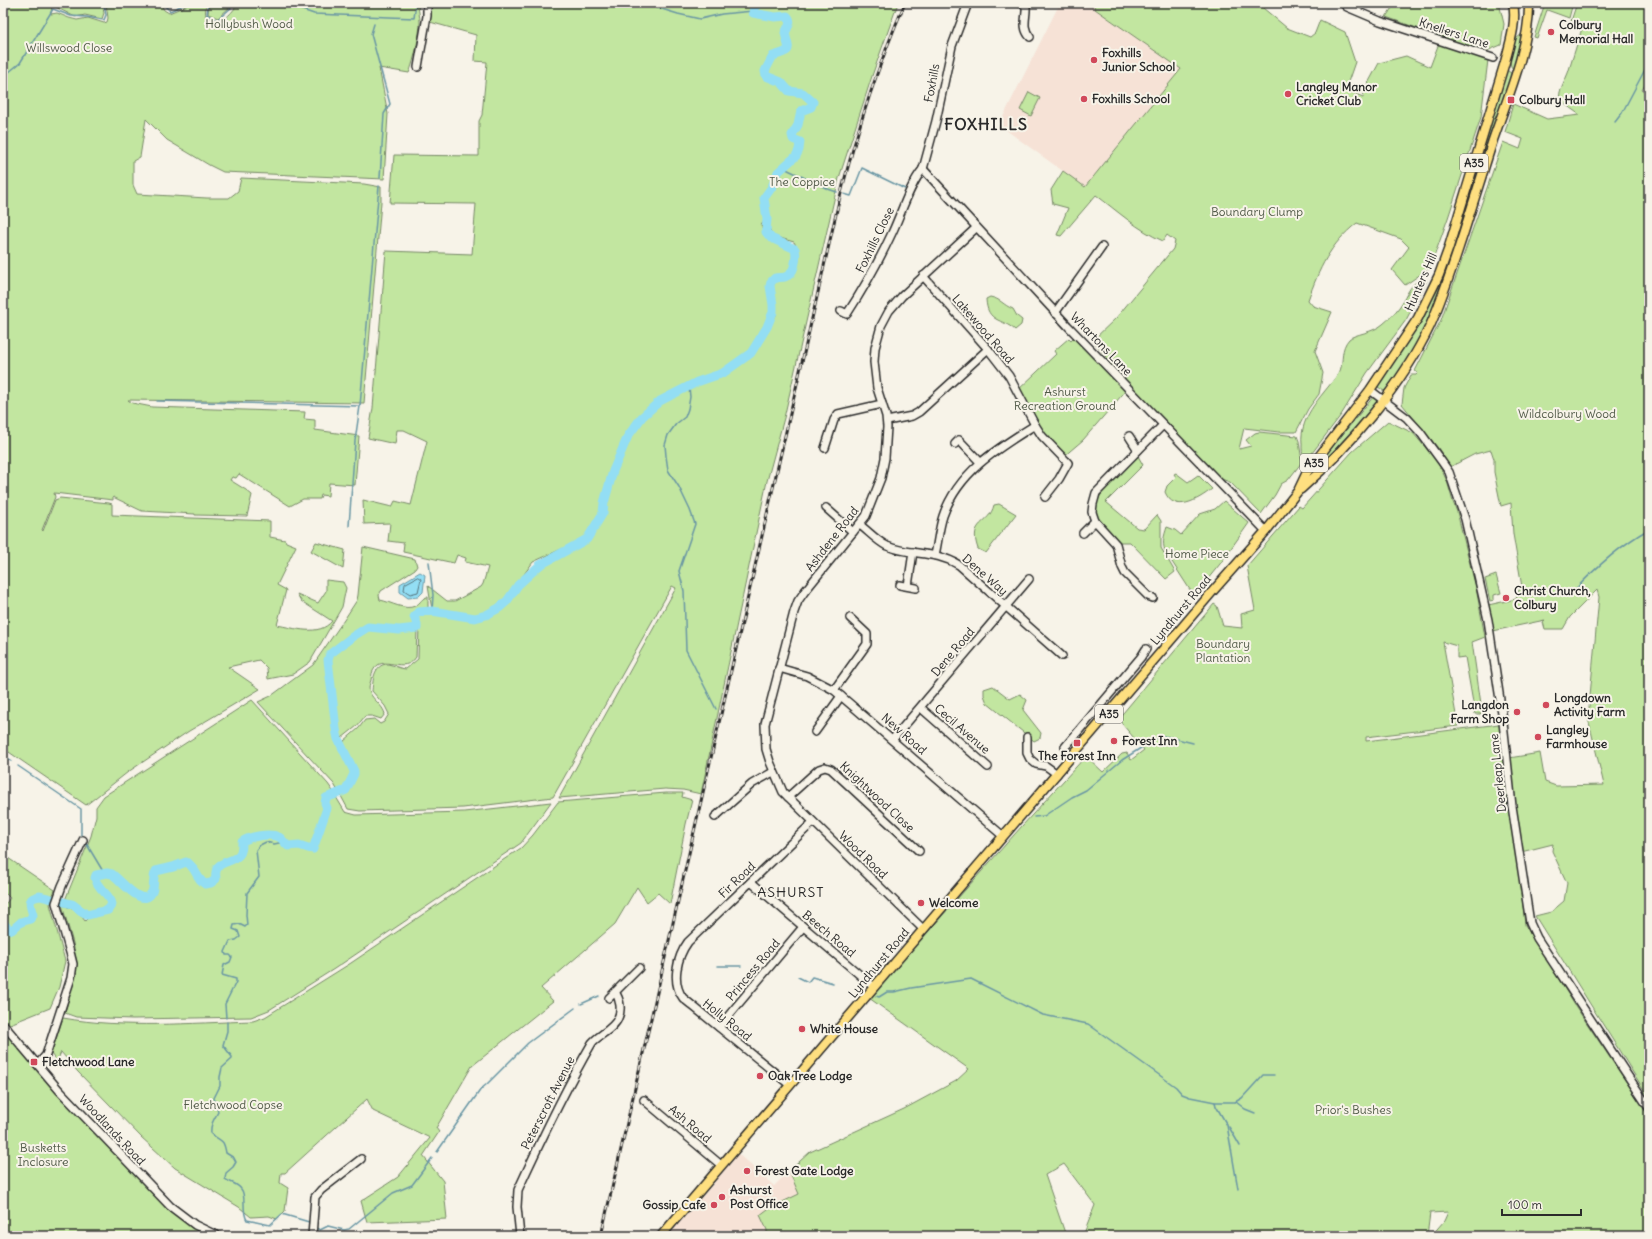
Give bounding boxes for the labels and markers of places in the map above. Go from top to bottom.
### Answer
place label: Colbury Memorial Hall [1559,17,1634,46]
marker: Colbury Memorial Hall [1546,27,1556,37]
place label: Foxhills Junior School [1102,45,1175,74]
marker: Foxhills Junior School [1089,55,1099,65]
place label: Langley Manor Cricket Club [1296,79,1377,108]
marker: Langley Manor Cricket Club [1283,89,1293,99]
place label: Foxhills School [1092,91,1170,106]
place label: Colbury Hall [1519,92,1586,108]
marker: Foxhills School [1079,94,1089,104]
marker: Colbury Hall [1506,95,1516,105]
place label: Christ Church, Colbury [1514,583,1591,613]
marker: Christ Church, Colbury [1501,593,1511,603]
place label: Longdown Activity Farm [1554,690,1626,720]
place label: Langdon Farm Shop [1450,697,1509,727]
marker: Longdown Activity Farm [1541,700,1551,710]
marker: Langdon Farm Shop [1512,707,1522,717]
place label: Langley Farmhouse [1546,722,1608,751]
marker: Langley Farmhouse [1533,732,1543,742]
place label: Forest Inn [1122,733,1177,748]
marker: Forest Inn [1109,736,1119,746]
marker: The Forest Inn [1072,738,1082,748]
place label: The Forest Inn [1038,748,1116,763]
place label: Welcome [929,895,979,910]
marker: Welcome [916,898,926,908]
place label: White House [810,1021,879,1036]
marker: White House [797,1024,807,1034]
place label: Fletchwood Lane [42,1054,135,1069]
marker: Fletchwood Lane [29,1057,39,1067]
place label: Oak Tree Lodge [768,1068,853,1084]
marker: Oak Tree Lodge [755,1071,765,1081]
place label: Forest Gate Lodge [755,1163,854,1179]
marker: Forest Gate Lodge [742,1166,752,1176]
place label: Ashurst Post Office [730,1182,789,1211]
marker: Ashurst Post Office [717,1192,727,1202]
place label: Gossip Cafe [643,1197,707,1213]
marker: Gossip Cafe [709,1200,719,1210]

